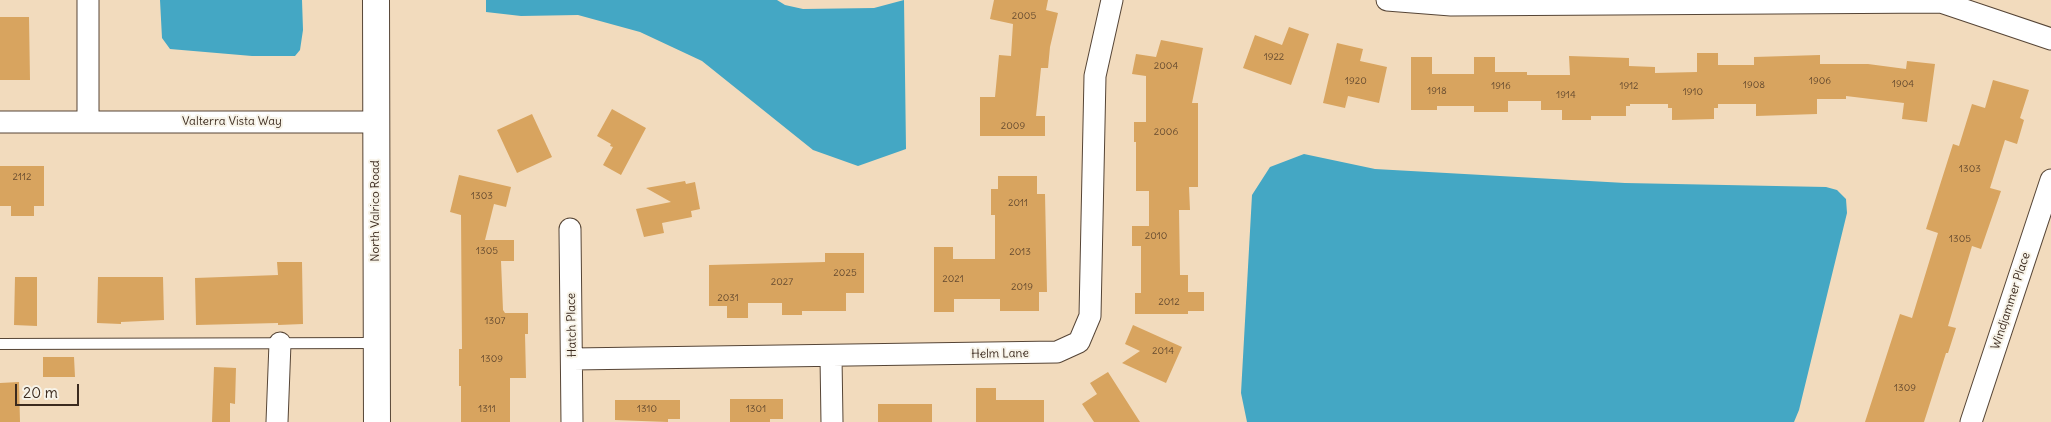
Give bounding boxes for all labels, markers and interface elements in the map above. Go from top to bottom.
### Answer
house number: 2005 [1012,10,1036,22]
house number: 1922 [1264,51,1284,63]
house number: 2004 [1154,60,1178,72]
house number: 1920 [1345,75,1367,87]
house number: 1906 [1809,75,1831,87]
house number: 1904 [1892,78,1914,90]
house number: 1908 [1743,79,1765,91]
house number: 1916 [1491,80,1511,92]
house number: 1912 [1619,80,1639,92]
house number: 1918 [1427,85,1447,97]
house number: 1910 [1683,86,1703,98]
house number: 1914 [1556,89,1576,101]
street label: Valterra Vista Way [182,115,282,129]
house number: 2009 [1001,120,1025,132]
house number: 2006 [1154,126,1178,138]
street label: North Valrico Road [369,160,383,262]
house number: 1303 [1959,163,1981,175]
house number: 2112 [13,171,31,183]
house number: 1303 [471,190,493,202]
house number: 2011 [1008,197,1028,209]
house number: 2010 [1145,230,1167,242]
house number: 1305 [1949,233,1971,245]
house number: 1305 [476,245,498,257]
house number: 2013 [1009,246,1031,258]
street label: Windjammer Place [1988,251,2034,351]
house number: 2025 [833,267,857,279]
house number: 2021 [942,273,964,285]
house number: 2027 [771,276,793,288]
house number: 2019 [1011,281,1033,293]
house number: 2031 [717,292,739,304]
street label: Hatch Place [564,293,580,357]
house number: 2012 [1158,296,1180,308]
house number: 1307 [485,315,505,327]
house number: 2014 [1152,345,1174,357]
street label: Helm Lane [971,346,1029,362]
house number: 1309 [481,353,503,365]
scale bar [18,374,81,406]
house number: 1309 [1894,382,1916,394]
text: 20 m [23,383,58,402]
house number: 1311 [478,403,496,415]
house number: 1310 [637,403,657,415]
house number: 1301 [746,403,766,415]

